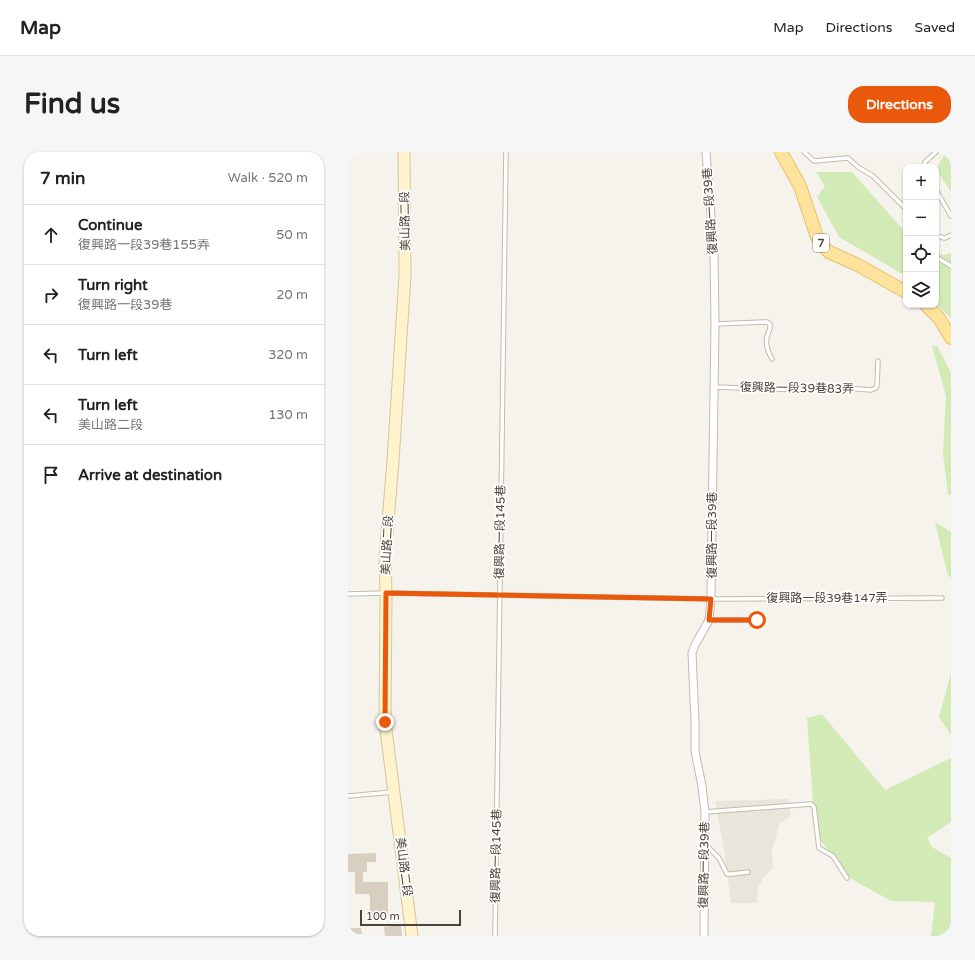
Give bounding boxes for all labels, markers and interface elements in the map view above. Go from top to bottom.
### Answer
text: Map [20,17,61,39]
text: Map [773,19,804,36]
text: Directions [826,19,893,36]
text: Saved [915,19,955,36]
button: Directions [848,86,951,123]
text: Find us [24,87,120,121]
map controls [903,164,939,308]
button: + [903,164,939,200]
street label: 復興路一段39巷 [700,167,720,255]
text: 7 min [40,168,85,189]
text: Walk · 520 m [228,170,308,186]
street label: 美山路二段 [397,191,413,251]
button: − [903,200,939,236]
text: Continue [78,216,142,234]
icon: ahead [40,224,62,246]
text: 50 m [276,227,308,243]
road number: 7 [813,234,829,252]
button: locate [903,236,939,272]
text: 復興路一段39巷155弄 [78,237,210,253]
button: layers [903,272,939,308]
text: Turn right [78,276,148,294]
icon: right [40,284,62,306]
text: 20 m [276,287,308,303]
text: 復興路一段39巷 [78,297,172,313]
icon: left [40,344,62,366]
text: Turn left [78,346,138,364]
text: 320 m [268,347,308,363]
street label: 復興路一段39巷83弄 [740,380,854,396]
text: Turn left [78,396,138,414]
icon: left [40,404,62,426]
text: 130 m [268,407,308,423]
text: 美山路二段 [78,417,143,433]
icon: arrive [40,464,62,486]
text: Arrive at destination [78,466,222,484]
street label: 復興路一段145巷 [492,485,508,579]
street label: 復興路一段39巷 [705,491,719,579]
street label: 美山路二段 [378,515,396,575]
street label: 復興路一段39巷147弄 [766,591,888,605]
route start [748,611,766,629]
route end [376,713,394,731]
street label: 復興路一段145巷 [488,809,504,903]
street label: 復興路一段39巷 [696,821,712,909]
street label: 美山路二段 [393,836,415,898]
scale bar [360,908,461,927]
text: 100 m [366,910,400,923]

